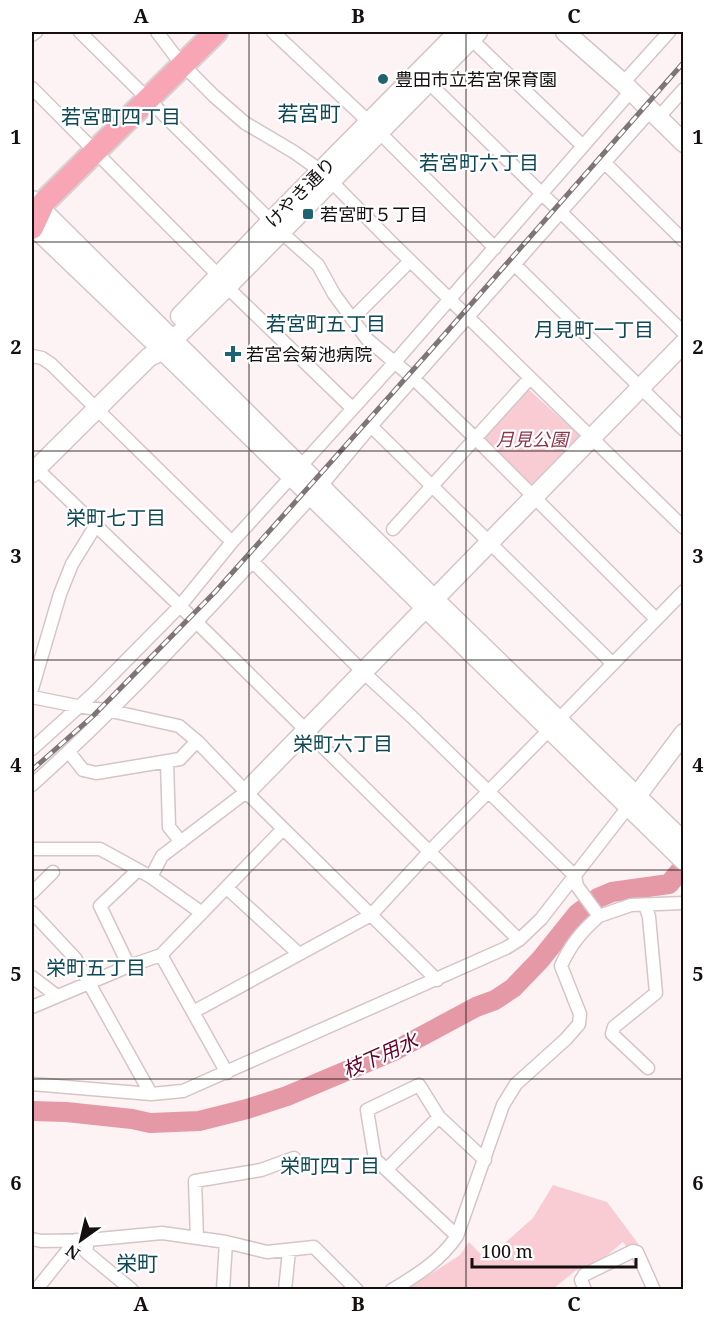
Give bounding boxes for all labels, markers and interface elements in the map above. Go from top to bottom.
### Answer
text: A [133,2,149,29]
text: B [351,2,365,29]
text: C [567,2,581,29]
place label: 豊田市立若宮保育園 [395,67,557,91]
marker: 豊田市立若宮保育園 [376,72,390,86]
district label: 若宮町 [278,99,341,127]
district label: 若宮町四丁目 [61,103,181,130]
text: 1 [10,123,22,150]
text: 1 [692,123,704,150]
district label: 若宮町六丁目 [419,149,539,176]
street label: けやき通り [260,152,340,232]
place label: 若宮町５丁目 [320,202,428,226]
marker: 若宮町５丁目 [301,207,315,221]
district label: 若宮町五丁目 [266,310,386,337]
district label: 月見町一丁目 [534,316,654,343]
text: 2 [10,333,22,360]
text: 2 [692,333,704,360]
place label: 若宮会菊池病院 [246,342,372,366]
marker: 若宮会菊池病院 [224,345,242,363]
park label: 月見公園 [496,427,571,451]
district label: 栄町七丁目 [66,504,166,531]
text: 3 [10,542,22,569]
text: 3 [692,542,704,569]
district label: 栄町六丁目 [293,730,393,757]
text: 4 [10,751,22,778]
text: 4 [692,751,704,778]
district label: 栄町五丁目 [46,954,146,981]
text: 5 [10,960,22,987]
text: 5 [692,960,704,987]
water label: 枝下用水 [338,1026,424,1084]
district label: 栄町四丁目 [280,1152,380,1179]
text: 6 [10,1169,22,1196]
text: 6 [692,1169,704,1196]
north arrow [51,1210,111,1270]
scale bar [472,1231,636,1269]
text: 100 m [481,1239,533,1263]
text: N [61,1240,84,1265]
district label: 栄町 [116,1249,158,1277]
text: A [133,1290,149,1317]
text: B [351,1290,365,1317]
text: C [567,1290,581,1317]

